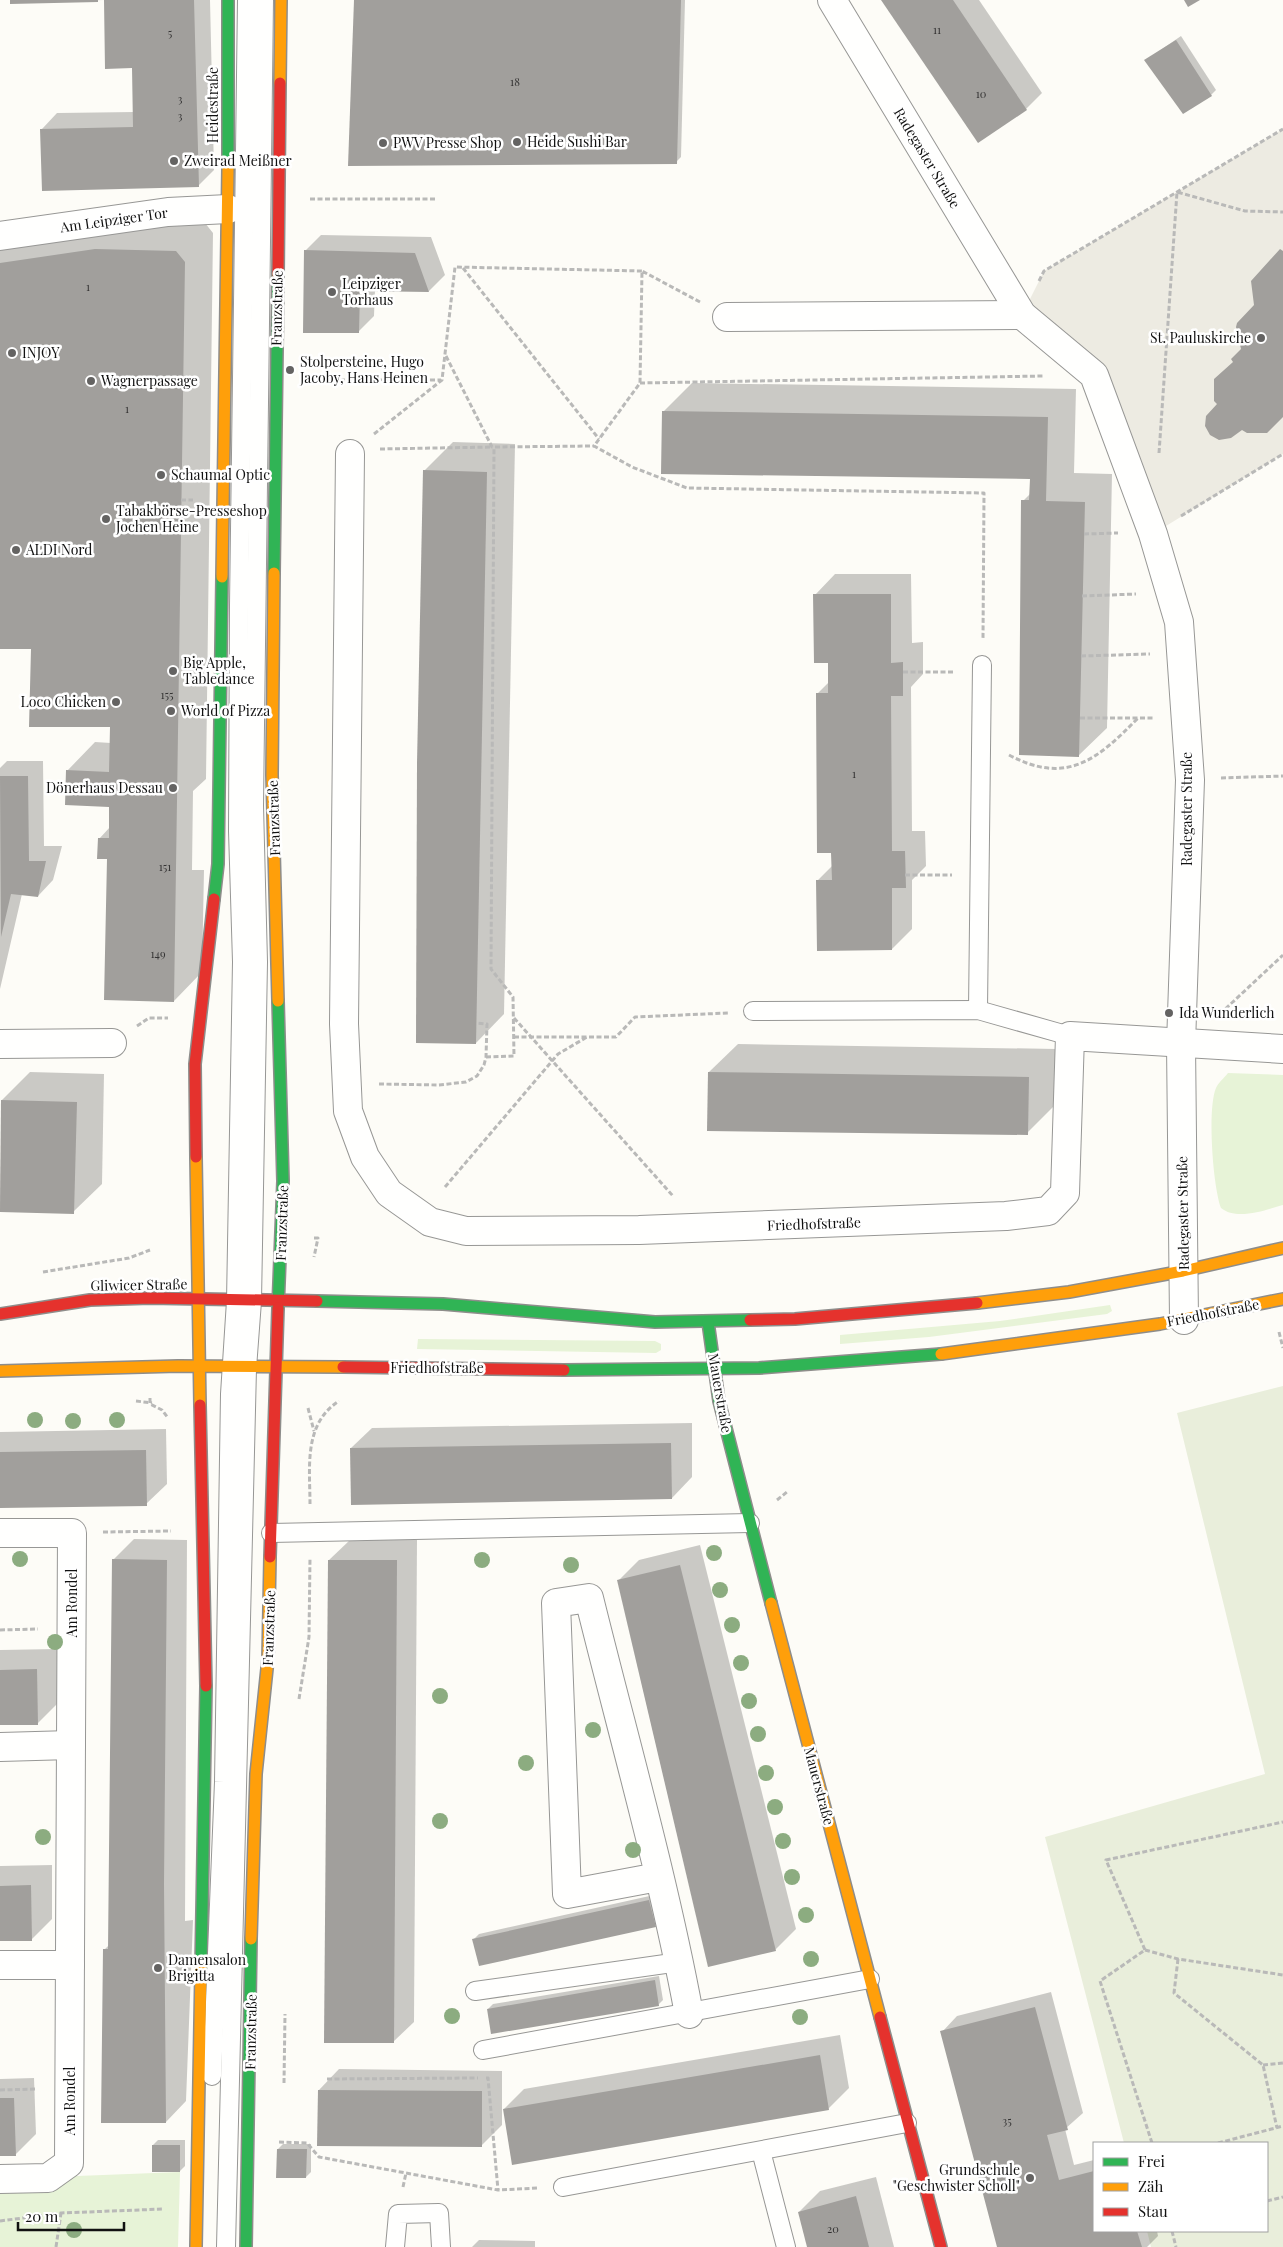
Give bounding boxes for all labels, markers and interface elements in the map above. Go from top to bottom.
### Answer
house number: 11 [933,22,941,37]
house number: 5 [168,25,173,40]
street label: Heidestraße [203,67,222,143]
house number: 18 [510,74,520,89]
house number: 10 [976,86,987,101]
house number: 3 [178,91,183,106]
street label: Radegaster Straße [890,104,965,212]
house number: 3 [178,108,183,123]
place label: Heide Sushi Bar [527,132,628,151]
place label: PWV Presse Shop [393,133,502,152]
marker: Heide Sushi Bar [511,136,523,148]
marker: PWV Presse Shop [377,137,389,149]
place label: Zweirad Meißner [184,151,292,170]
marker: Zweirad Meißner [168,155,180,167]
street label: Am Leipziger Tor [58,202,170,237]
street label: Franzstraße [266,270,287,346]
place label: Leipziger Torhaus [342,274,402,309]
house number: 1 [86,279,90,294]
marker: Leipziger Torhaus [326,286,338,298]
place label: St. Pauluskirche [1150,328,1251,347]
marker: St. Pauluskirche [1255,332,1267,344]
place label: INJOY [22,343,60,362]
marker: INJOY [6,347,18,359]
place label: Stolpersteine, Hugo Jacoby, Hans Heinen [299,352,429,387]
marker: Stolpersteine, Hugo Jacoby, Hans Heinen [284,364,296,376]
place label: Wagnerpassage [100,371,198,390]
marker: Wagnerpassage [85,375,97,387]
house number: 1 [125,401,129,416]
place label: Schaumal Optic [171,465,270,484]
marker: Schaumal Optic [155,469,167,481]
place label: Tabakbörse-Presseshop Jochen Heine [115,501,267,536]
marker: Tabakbörse-Presseshop Jochen Heine [100,513,112,525]
place label: ALDI Nord [25,540,92,559]
marker: ALDI Nord [10,544,22,556]
place label: Big Apple, Tabledance [183,653,255,688]
marker: Big Apple, Tabledance [167,665,179,677]
house number: 155 [160,687,174,702]
place label: Loco Chicken [21,692,107,711]
marker: Loco Chicken [110,696,122,708]
place label: World of Pizza [180,701,270,720]
marker: World of Pizza [165,705,177,717]
street label: Radegaster Straße [1177,752,1196,866]
house number: 1 [852,766,856,781]
place label: Dönerhaus Dessau [46,778,163,797]
street label: Franzstraße [263,780,284,856]
marker: Dönerhaus Dessau [167,782,179,794]
house number: 151 [159,859,171,874]
house number: 149 [150,946,166,961]
place label: Ida Wunderlich [1179,1003,1275,1022]
marker: Ida Wunderlich [1163,1007,1175,1019]
street label: Radegaster Straße [1172,1156,1193,1270]
street label: Franzstraße [271,1185,292,1261]
street label: Friedhofstraße [767,1212,861,1235]
street label: Gliwicer Straße [90,1274,188,1295]
street label: Friedhofstraße [1165,1294,1261,1331]
street label: Mauerstraße [704,1352,737,1434]
street label: Friedhofstraße [390,1358,484,1377]
street label: Am Rondel [62,1568,81,1639]
street label: Franzstraße [258,1590,279,1666]
street label: Mauerstraße [800,1745,839,1827]
place label: Damensalon Brigitta [168,1950,247,1985]
marker: Damensalon Brigitta [152,1962,164,1974]
street label: Franzstraße [240,1994,261,2070]
street label: Am Rondel [60,2066,79,2137]
house number: 35 [1002,2113,1012,2128]
legend [1093,2142,1268,2232]
text: Frei [1138,2151,1166,2171]
place label: Grundschule "Geschwister Scholl" [893,2160,1020,2195]
marker: Grundschule "Geschwister Scholl" [1024,2172,1036,2184]
text: Zäh [1138,2176,1163,2196]
scale bar [18,2200,124,2232]
text: Stau [1138,2201,1168,2221]
text: 20 m [25,2206,59,2226]
house number: 20 [827,2221,839,2236]

